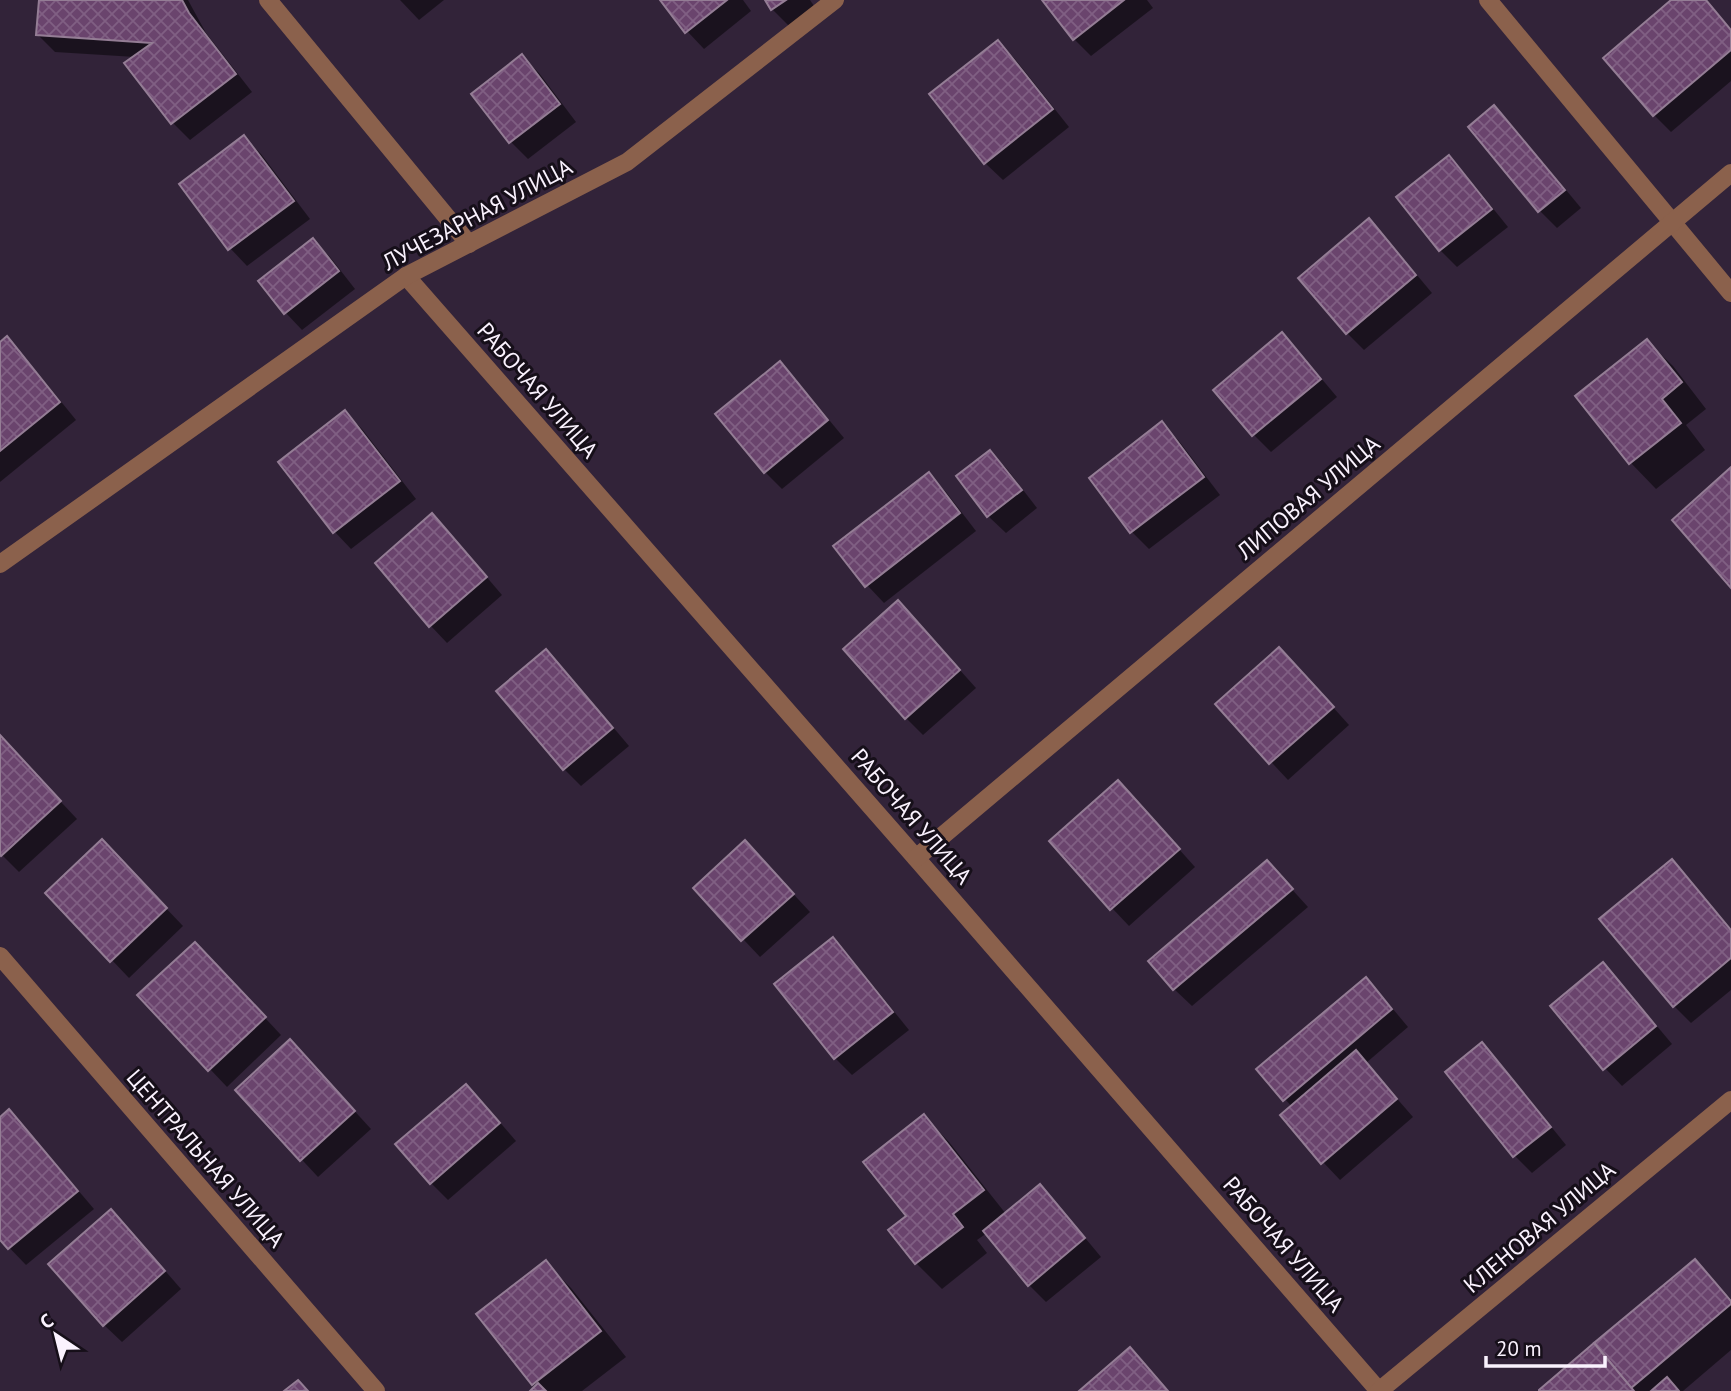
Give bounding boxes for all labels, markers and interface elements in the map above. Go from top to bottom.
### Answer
street label: ЛУЧЕЗАРНАЯ УЛИЦА [376,151,577,277]
street label: РАБОЧАЯ УЛИЦА [471,316,605,464]
street label: ЛИПОВАЯ УЛИЦА [1230,428,1386,566]
street label: РАБОЧАЯ УЛИЦА [845,742,979,890]
street label: ЦЕНТРАЛЬНАЯ УЛИЦА [121,1063,292,1254]
street label: КЛЕНОВАЯ УЛИЦА [1457,1155,1621,1299]
street label: РАБОЧАЯ УЛИЦА [1217,1170,1351,1318]
north arrow [21,1300,91,1370]
text: С [35,1308,58,1334]
scale bar [1486,1324,1605,1368]
text: 20 m [1496,1335,1542,1362]

